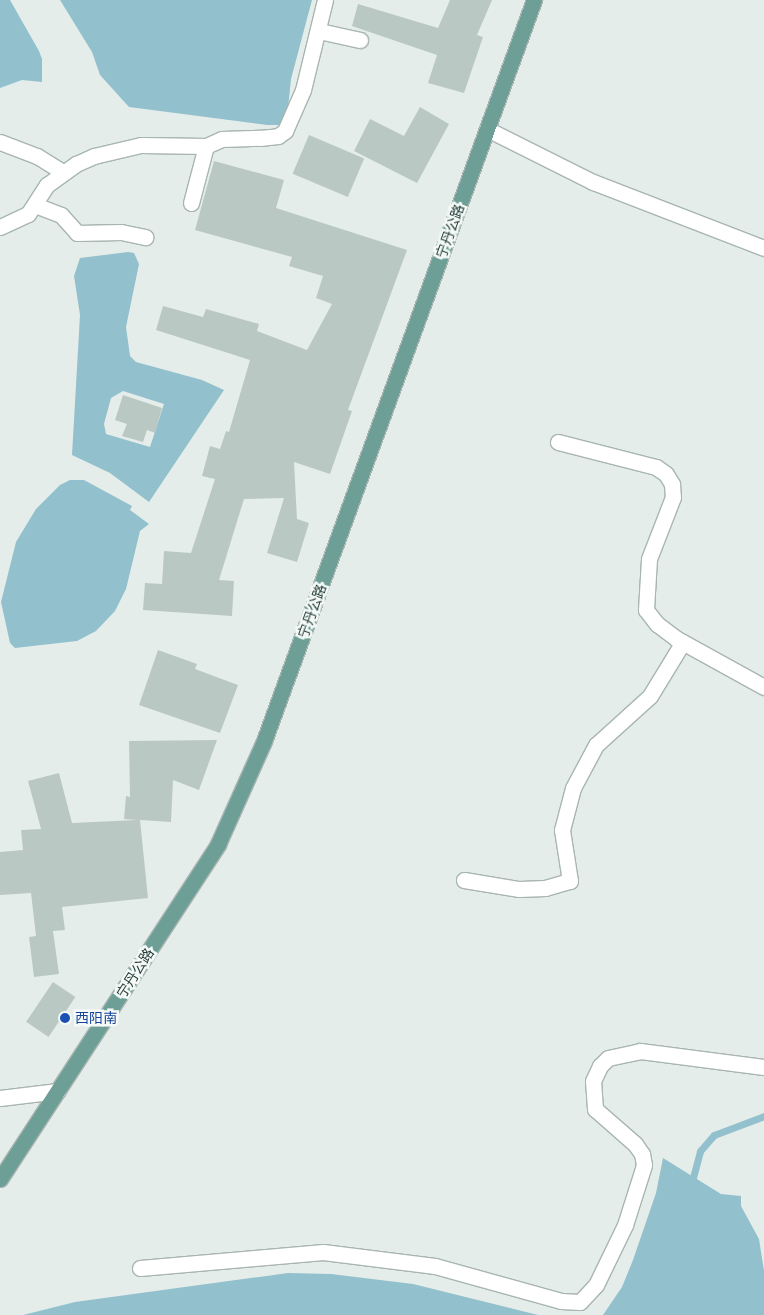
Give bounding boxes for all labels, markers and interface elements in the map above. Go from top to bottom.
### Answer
street label: 宁丹公路 [433,202,467,260]
street label: 宁丹公路 [295,582,329,640]
street label: 宁丹公路 [113,945,157,1001]
place label: 西阳南 [75,1010,117,1026]
marker: 西阳南 [59,1012,71,1024]

